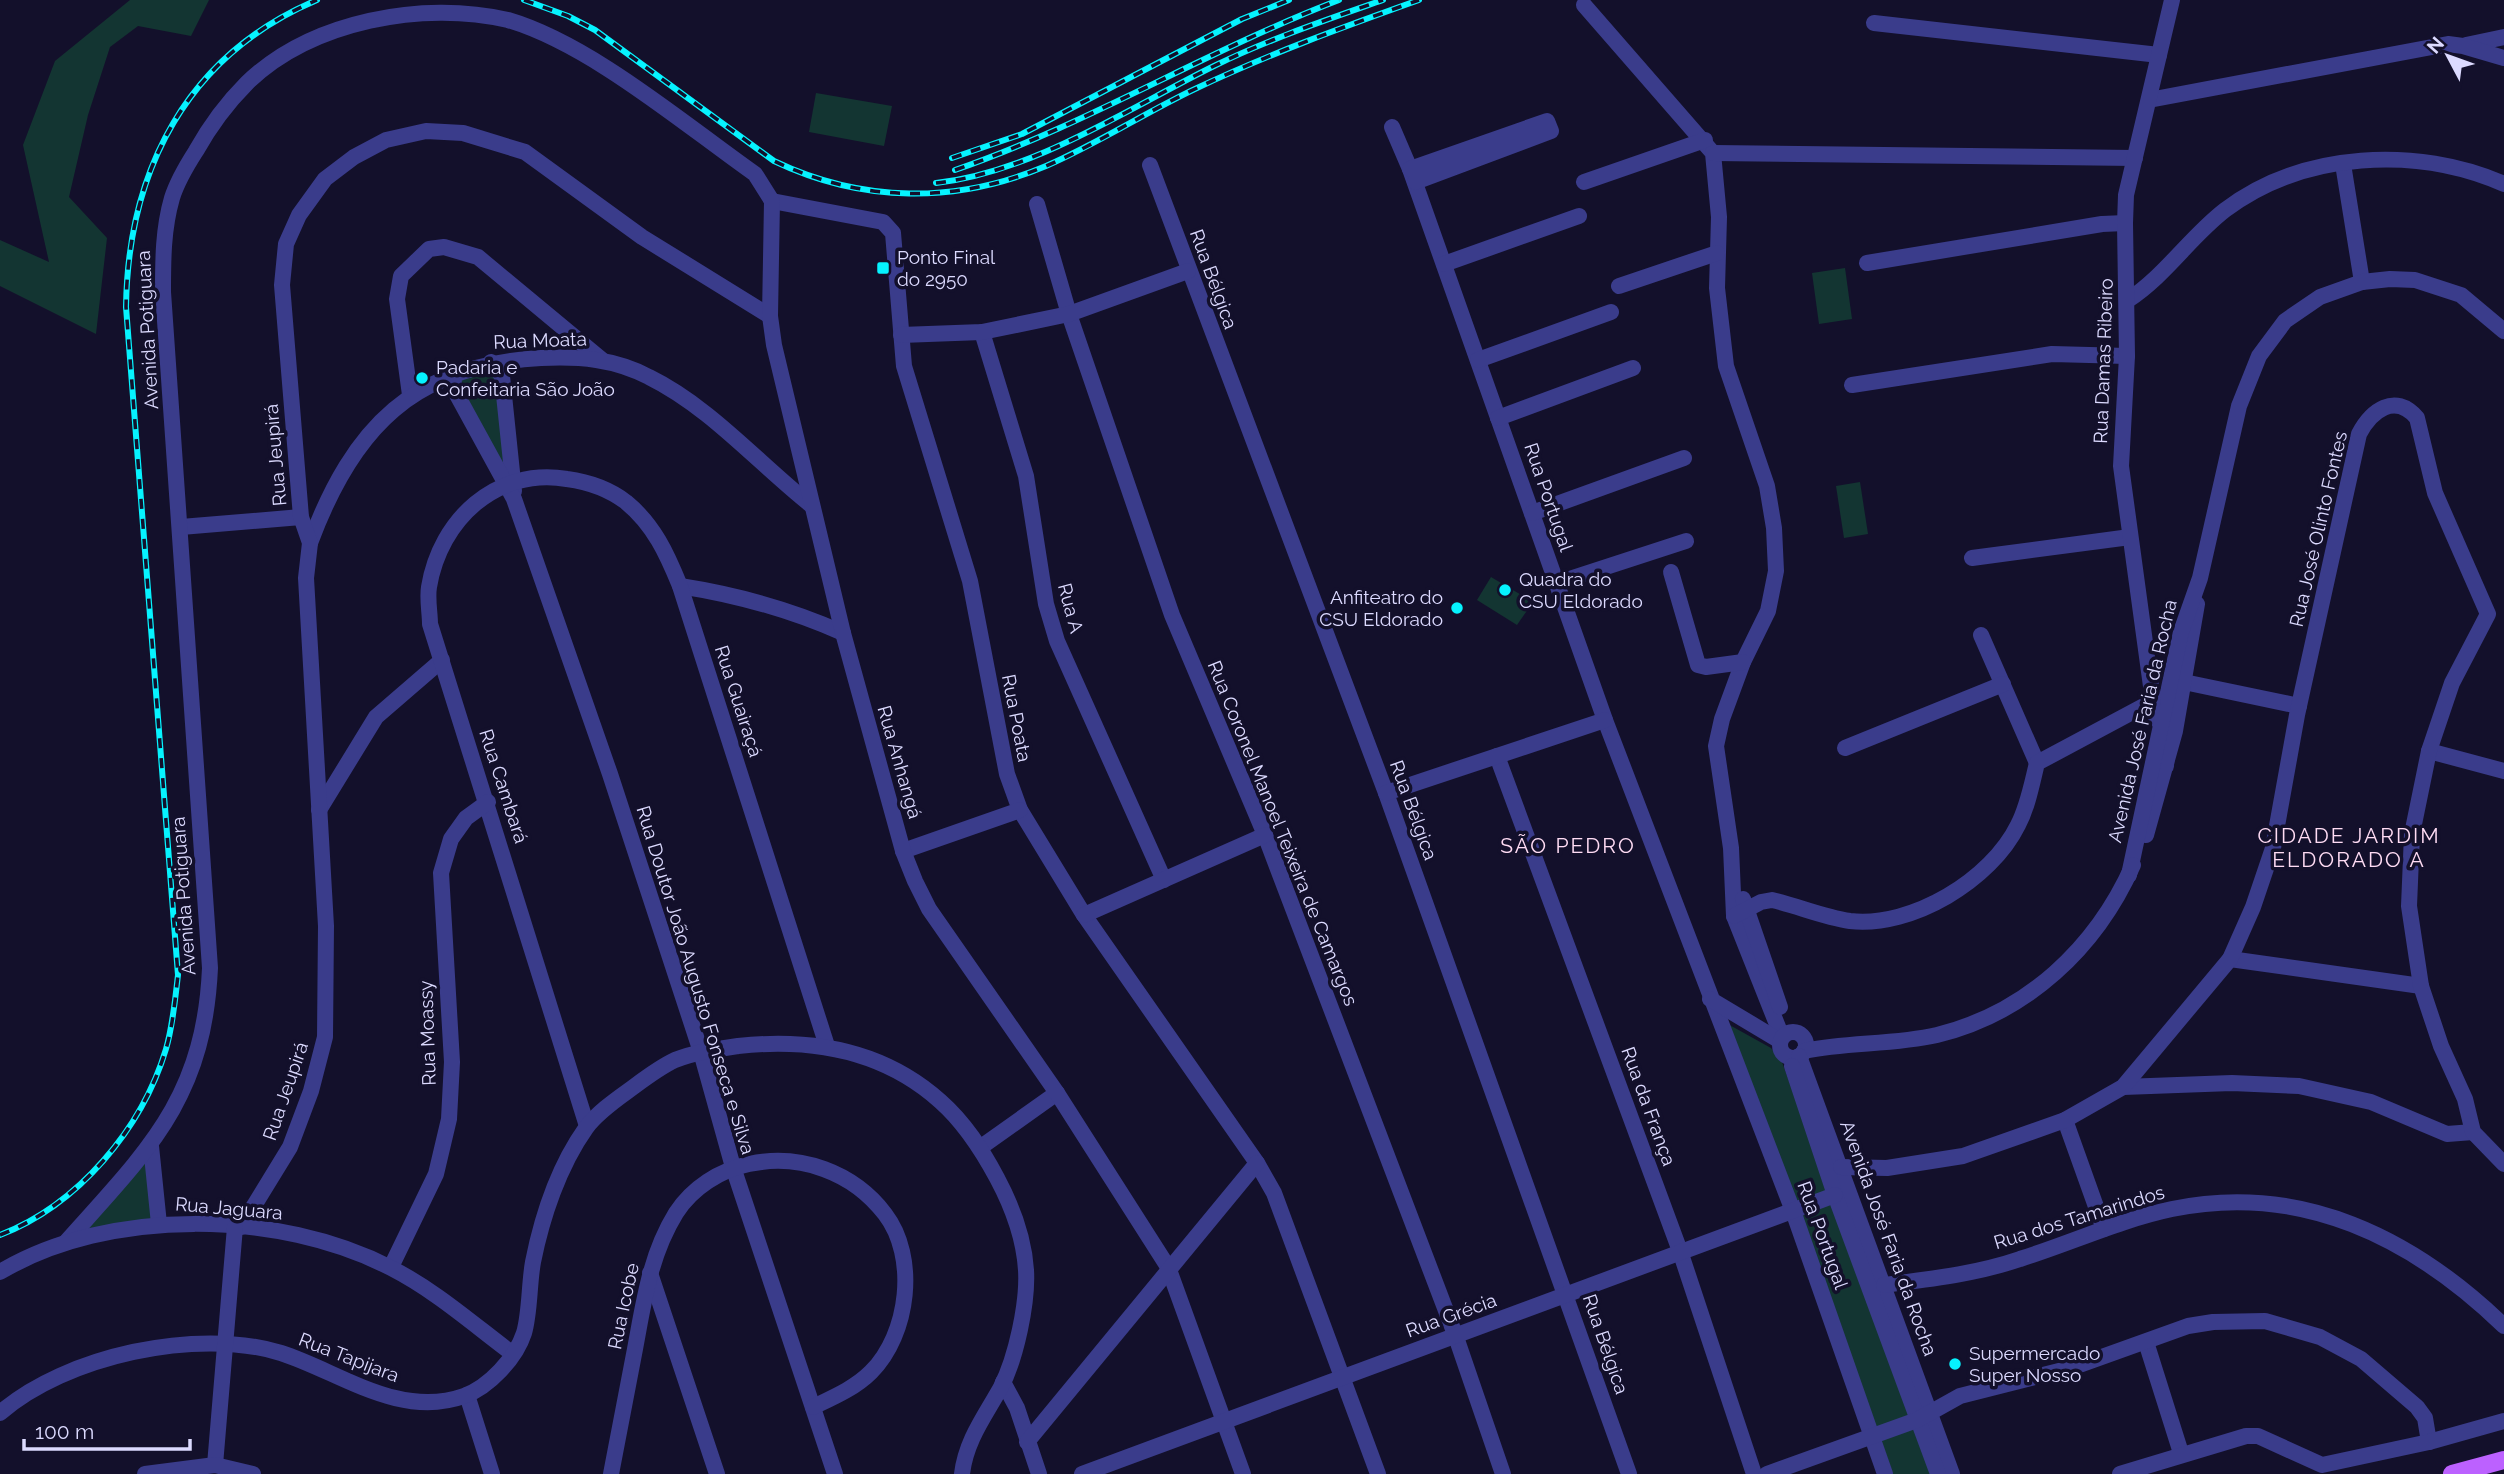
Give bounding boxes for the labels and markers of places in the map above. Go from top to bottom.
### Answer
place label: Ponto Final do 2950 [897,246,996,290]
marker: Ponto Final do 2950 [875,260,891,276]
place label: Padaria e Confeitaria São João [436,356,615,400]
marker: Padaria e Confeitaria São João [414,370,430,386]
place label: Quadra do CSU Eldorado [1519,568,1643,612]
marker: Quadra do CSU Eldorado [1497,582,1513,598]
place label: Anfiteatro do CSU Eldorado [1319,586,1443,630]
marker: Anfiteatro do CSU Eldorado [1449,600,1465,616]
place label: Supermercado Super Nosso [1969,1342,2100,1386]
marker: Supermercado Super Nosso [1947,1356,1963,1372]

